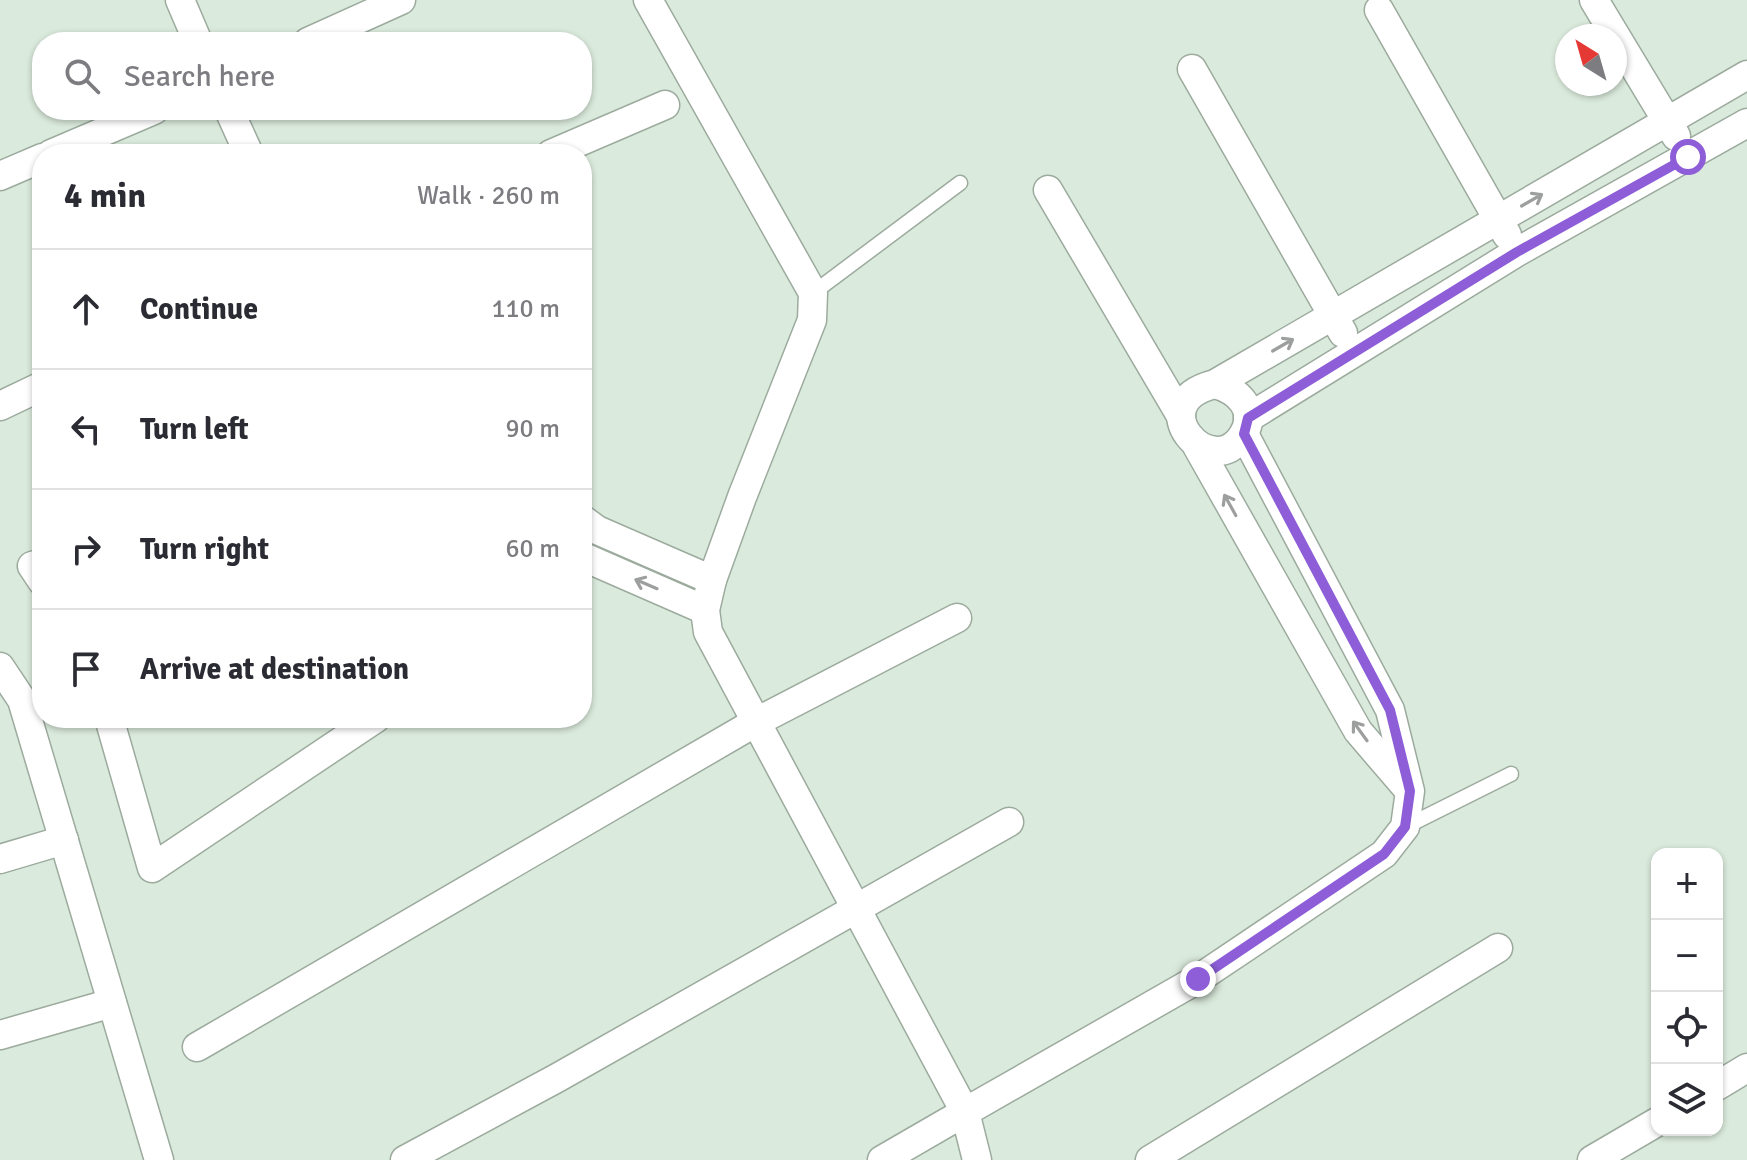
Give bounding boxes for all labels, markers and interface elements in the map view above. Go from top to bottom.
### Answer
north arrow [1555,24,1627,96]
search box [32,32,592,120]
icon: search [60,54,104,98]
text: Search here [124,58,275,95]
route start [1670,139,1706,175]
text: 4 min [64,175,146,217]
text: Walk · 260 m [417,180,560,212]
one-way arrow [1520,192,1543,208]
icon: ahead [64,287,108,331]
text: Continue [140,291,258,328]
text: 110 m [491,293,560,325]
one-way arrow [1271,337,1294,353]
icon: left [64,407,108,451]
text: Turn left [140,411,249,448]
text: 90 m [505,413,560,445]
one-way arrow [1222,494,1238,518]
icon: right [64,527,108,571]
text: Turn right [140,531,269,568]
text: 60 m [505,533,560,565]
one-way arrow [634,575,658,590]
icon: arrive [64,647,108,691]
text: Arrive at destination [140,651,409,688]
one-way arrow [1352,721,1369,742]
map controls [1651,848,1723,1136]
button: + [1651,848,1723,920]
button: − [1651,920,1723,992]
route end [1180,961,1216,997]
button: locate [1651,992,1723,1064]
button: layers [1651,1064,1723,1136]

